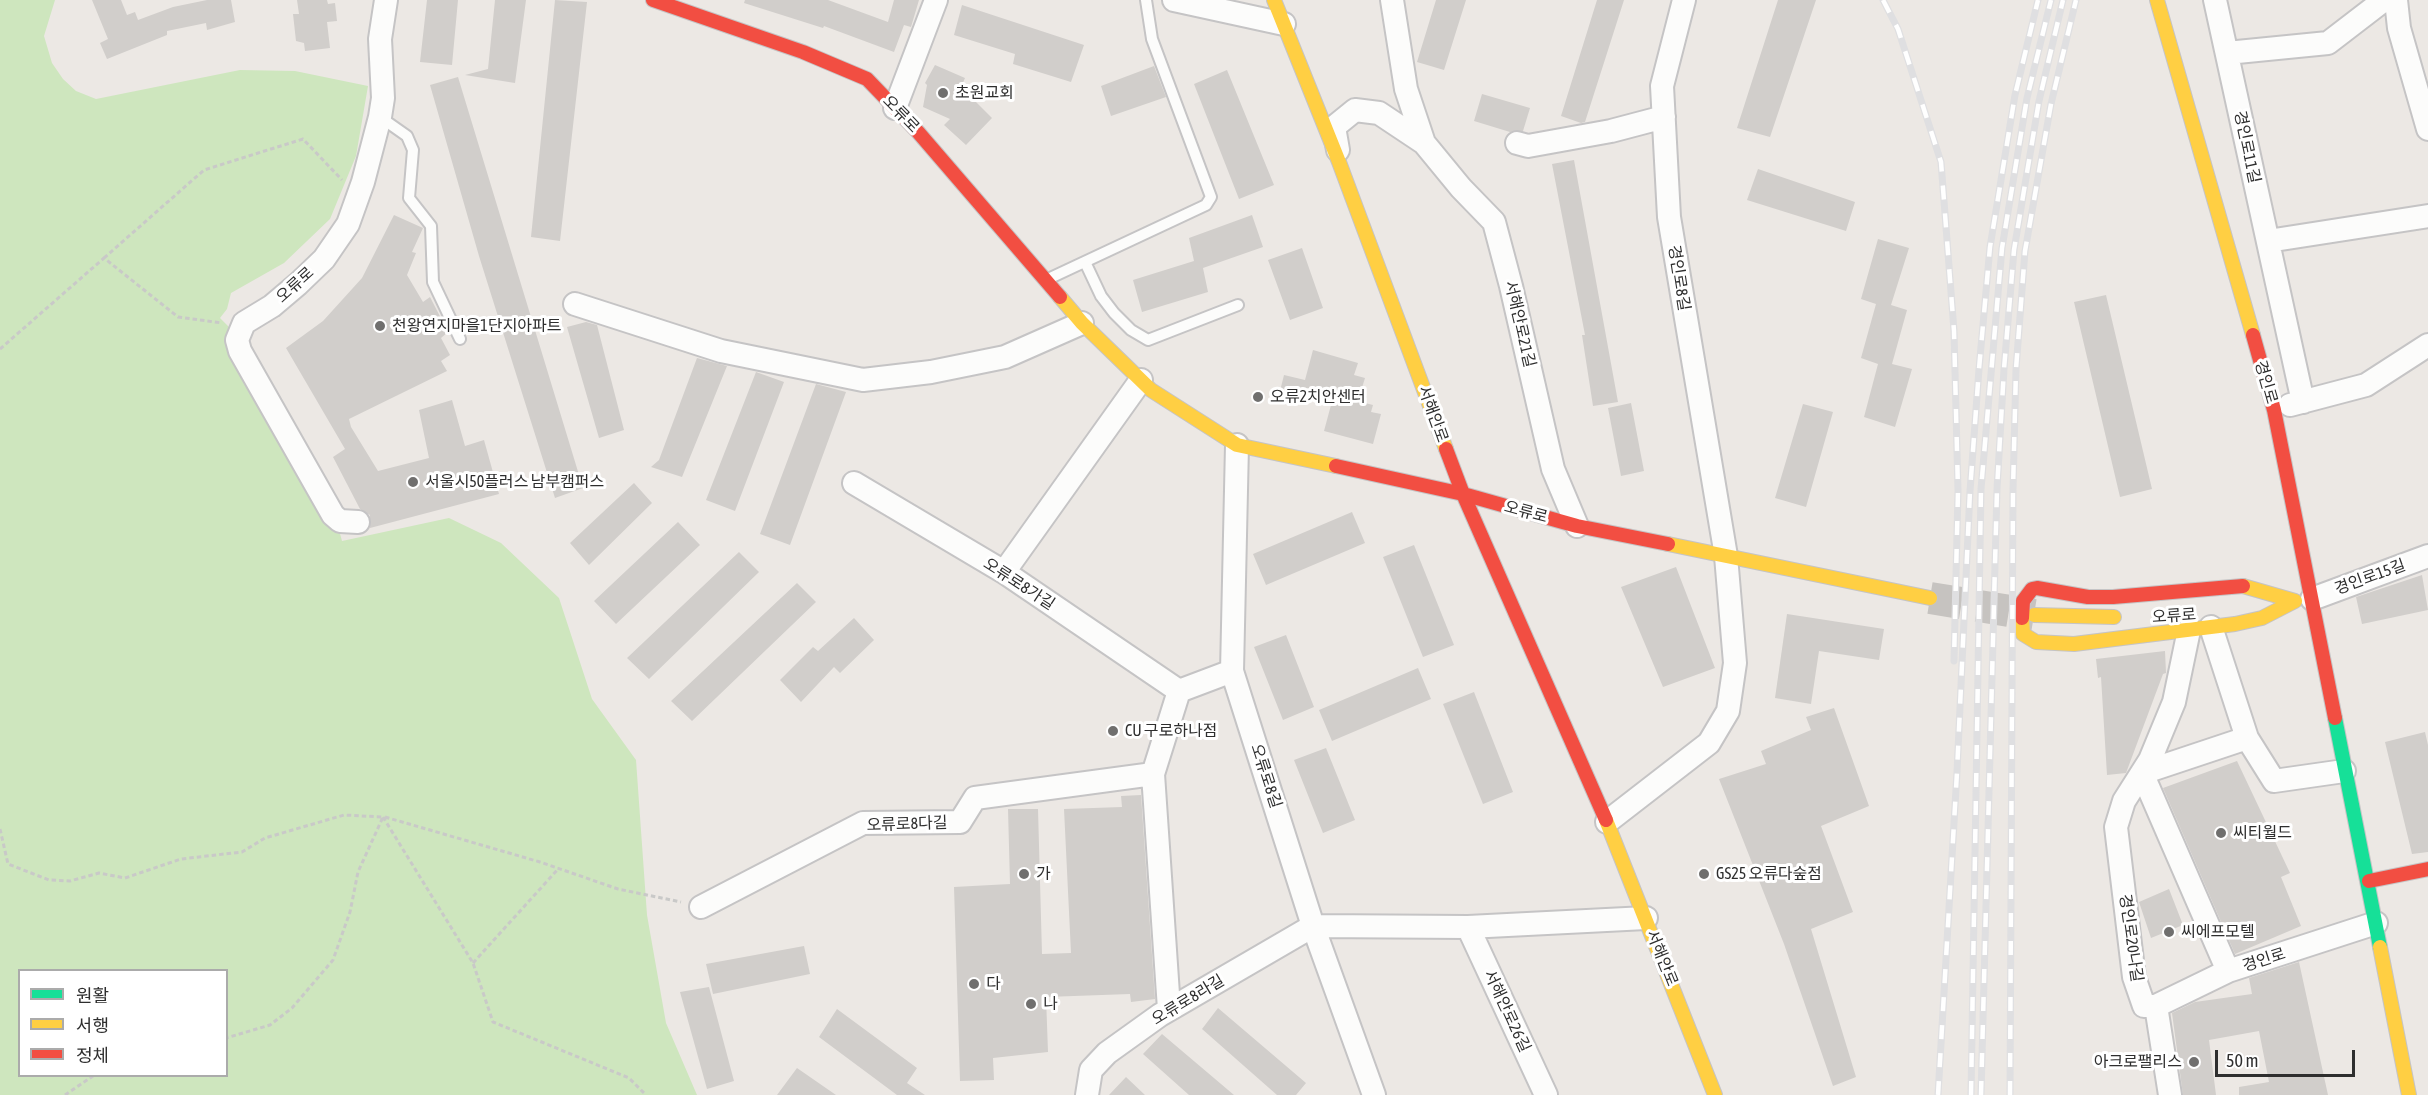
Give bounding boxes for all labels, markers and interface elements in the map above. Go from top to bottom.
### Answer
place label: 초원교회 [955,83,1014,103]
marker: 초원교회 [936,86,950,100]
street label: 오류로 [879,91,923,137]
street label: 경인로11길 [2230,109,2264,185]
street label: 경인로8길 [1664,244,1694,312]
street label: 오류로 [272,263,318,307]
street label: 서해안로21길 [1501,279,1539,369]
place label: 천왕연지마을1단지아파트 [392,316,561,336]
marker: 천왕연지마을1단지아파트 [373,319,387,333]
street label: 경인로 [2251,358,2281,406]
street label: 서해안로 [1414,383,1452,445]
place label: 오류2치안센터 [1270,387,1366,407]
marker: 오류2치안센터 [1251,390,1265,404]
place label: 서울시50플러스 남부캠퍼스 [425,472,604,492]
marker: 서울시50플러스 남부캠퍼스 [406,475,420,489]
street label: 오류로 [1502,497,1550,527]
street label: 오류로8가길 [980,554,1058,614]
street label: 경인로15길 [2332,555,2408,599]
street label: 오류로 [2151,605,2197,627]
place label: CU 구로하나점 [1125,721,1217,741]
marker: CU 구로하나점 [1106,724,1120,738]
street label: 오류로8길 [1247,741,1285,811]
street label: 오류로8다길 [866,813,948,835]
place label: 씨티월드 [2233,823,2292,843]
marker: 씨티월드 [2214,826,2228,840]
place label: 가 [1036,864,1051,884]
place label: GS25 오류다숲점 [1716,864,1822,884]
marker: 가 [1017,867,1031,881]
marker: GS25 오류다숲점 [1697,867,1711,881]
street label: 경인로20나길 [2115,893,2147,983]
place label: 씨에프모텔 [2181,922,2255,942]
marker: 씨에프모텔 [2162,925,2176,939]
street label: 서해안로 [1642,927,1682,989]
street label: 경인로 [2240,944,2288,976]
street label: 서해안로26길 [1480,967,1534,1055]
legend [18,969,228,1077]
street label: 오류로8라길 [1148,971,1228,1029]
place label: 다 [986,974,1001,994]
marker: 다 [967,977,981,991]
text: 원활 [76,985,109,1006]
place label: 나 [1043,994,1058,1014]
marker: 나 [1024,997,1038,1011]
text: 서행 [76,1015,109,1036]
scale bar [2218,1038,2358,1076]
text: 정체 [76,1045,109,1066]
text: 50 m [2226,1050,2258,1071]
place label: 아크로팰리스 [2094,1052,2182,1072]
marker: 아크로팰리스 [2187,1055,2201,1069]

